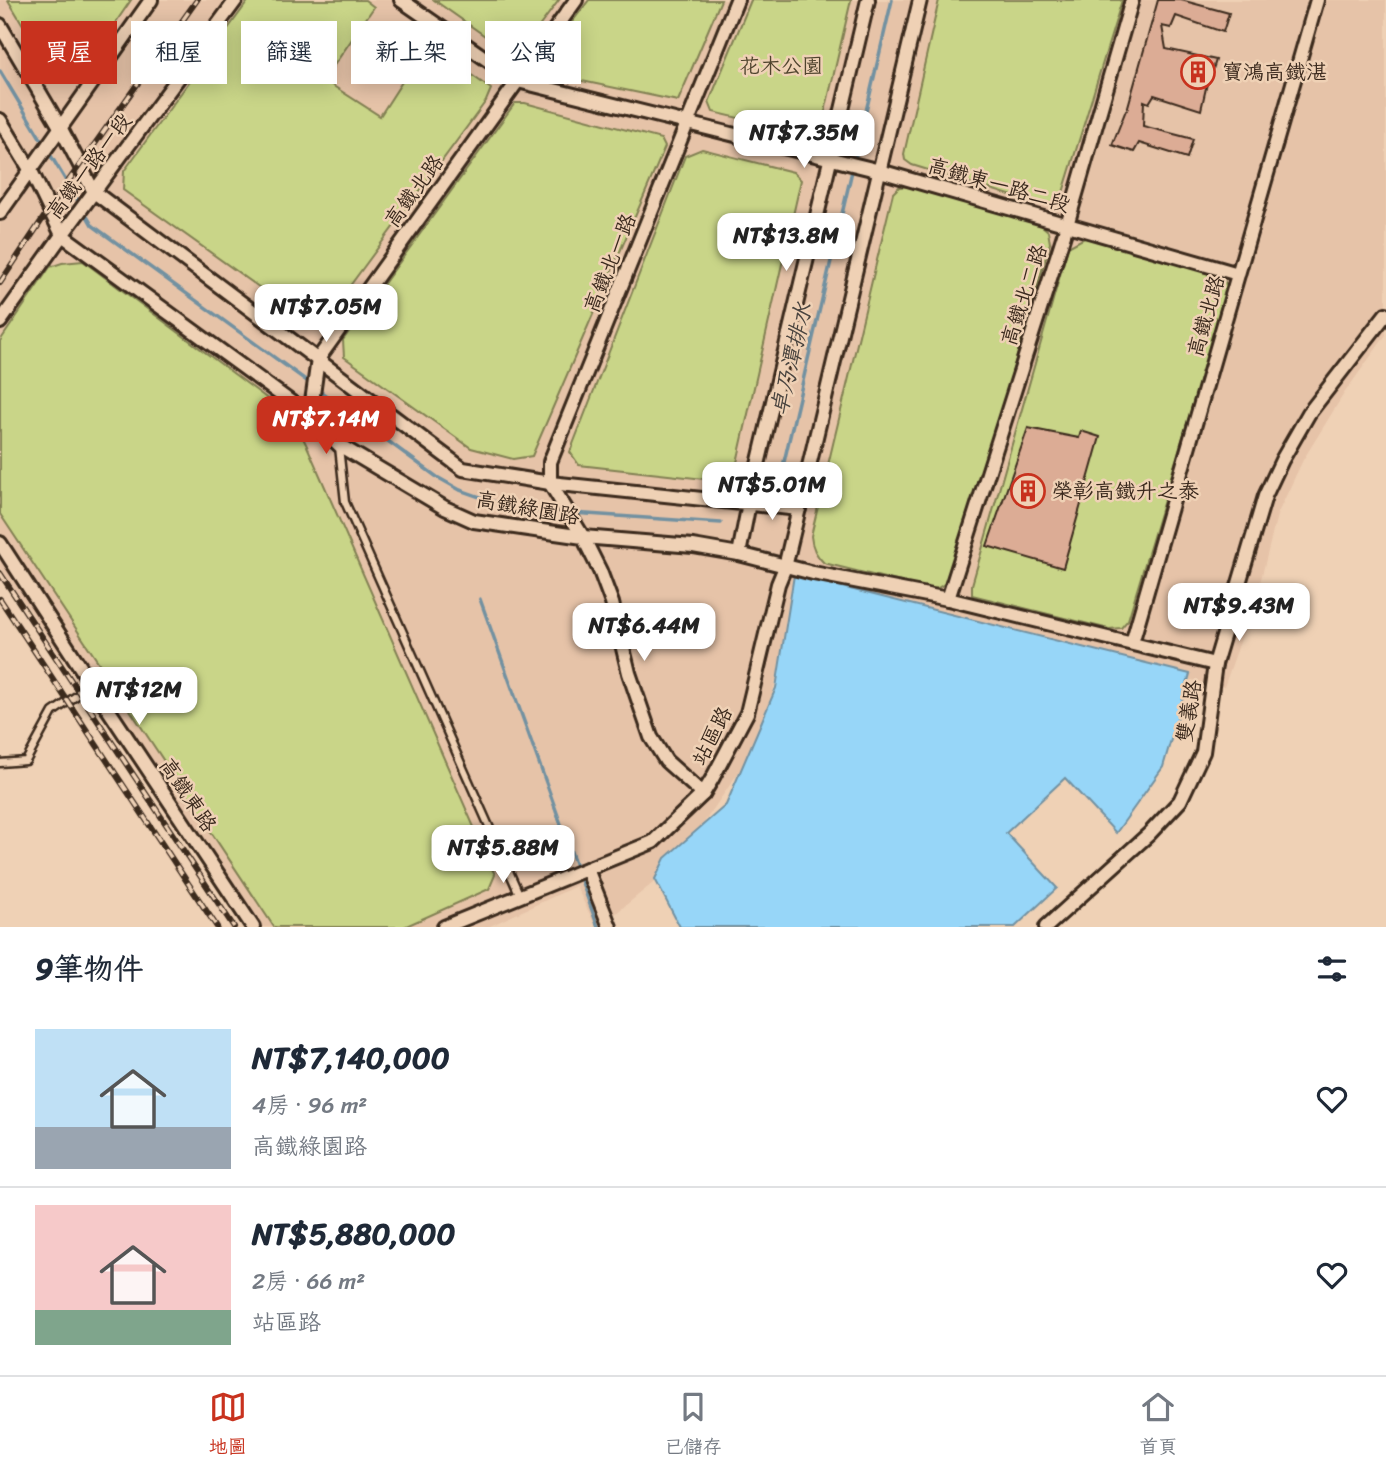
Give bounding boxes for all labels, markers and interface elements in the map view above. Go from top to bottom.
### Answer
chip: 買屋 [21,21,117,84]
chip: 租屋 [131,21,227,84]
chip: 篩選 [241,21,337,84]
chip: 新上架 [351,21,471,84]
chip: 公寓 [485,21,581,84]
park label: 花木公園 [739,47,823,85]
building icon: 寶鴻高鐵湛 [1179,53,1217,91]
place label: 寶鴻高鐵湛 [1222,53,1327,91]
street label: 高鐵一路一段 [36,104,142,228]
pin: NT$7.35M [732,110,876,170]
text: NT$7.35M [750,112,858,153]
street label: 高鐵北路 [374,146,454,236]
street label: 高鐵東一路二段 [923,146,1075,224]
street label: 高鐵北一路 [573,207,647,319]
pin: NT$13.8M [714,214,858,273]
text: NT$13.8M [733,215,839,256]
street label: 高鐵北二路 [990,239,1058,351]
street label: 高鐵北路 [1176,270,1236,362]
pin: NT$7.05M [254,284,398,344]
text: NT$7.05M [271,286,381,327]
water label: 卓乃潭排水 [759,298,825,420]
pin: NT$7.14M [254,396,398,456]
text: NT$7.14M [273,398,379,439]
pin: NT$5.01M [700,462,844,522]
text: NT$5.01M [718,464,826,505]
building icon: 榮彰高鐵升之泰 [1009,472,1047,510]
place label: 榮彰高鐵升之泰 [1052,472,1199,510]
street label: 高鐵綠園路 [473,480,583,536]
pin: NT$9.43M [1167,584,1311,643]
text: NT$9.43M [1184,585,1294,626]
pin: NT$6.44M [572,604,716,663]
text: NT$6.44M [589,605,699,646]
pin: NT$12M [82,668,196,727]
text: NT$12M [96,669,182,710]
street label: 雙義路 [1165,677,1213,745]
street label: 站區路 [681,699,743,773]
street label: 高鐵東路 [149,750,227,840]
pin: NT$5.88M [431,826,575,885]
text: NT$5.88M [448,827,558,868]
text: 9筆物件 [35,942,143,996]
icon: filters [1313,950,1351,988]
text: NT$7,140,000 [252,1031,450,1085]
icon: home [91,1057,175,1141]
icon: heart [1313,1080,1351,1118]
text: 4房 · 96 m² [252,1085,367,1126]
text: 高鐵綠園路 [252,1126,367,1167]
text: NT$5,880,000 [252,1207,455,1261]
icon: home [91,1233,175,1317]
icon: heart [1313,1256,1351,1294]
text: 2房 · 66 m² [252,1261,365,1302]
text: 站區路 [252,1302,321,1343]
tab: 地圖 [209,1388,247,1463]
tab: 已儲存 [664,1388,721,1463]
tab: 首頁 [1139,1388,1177,1463]

